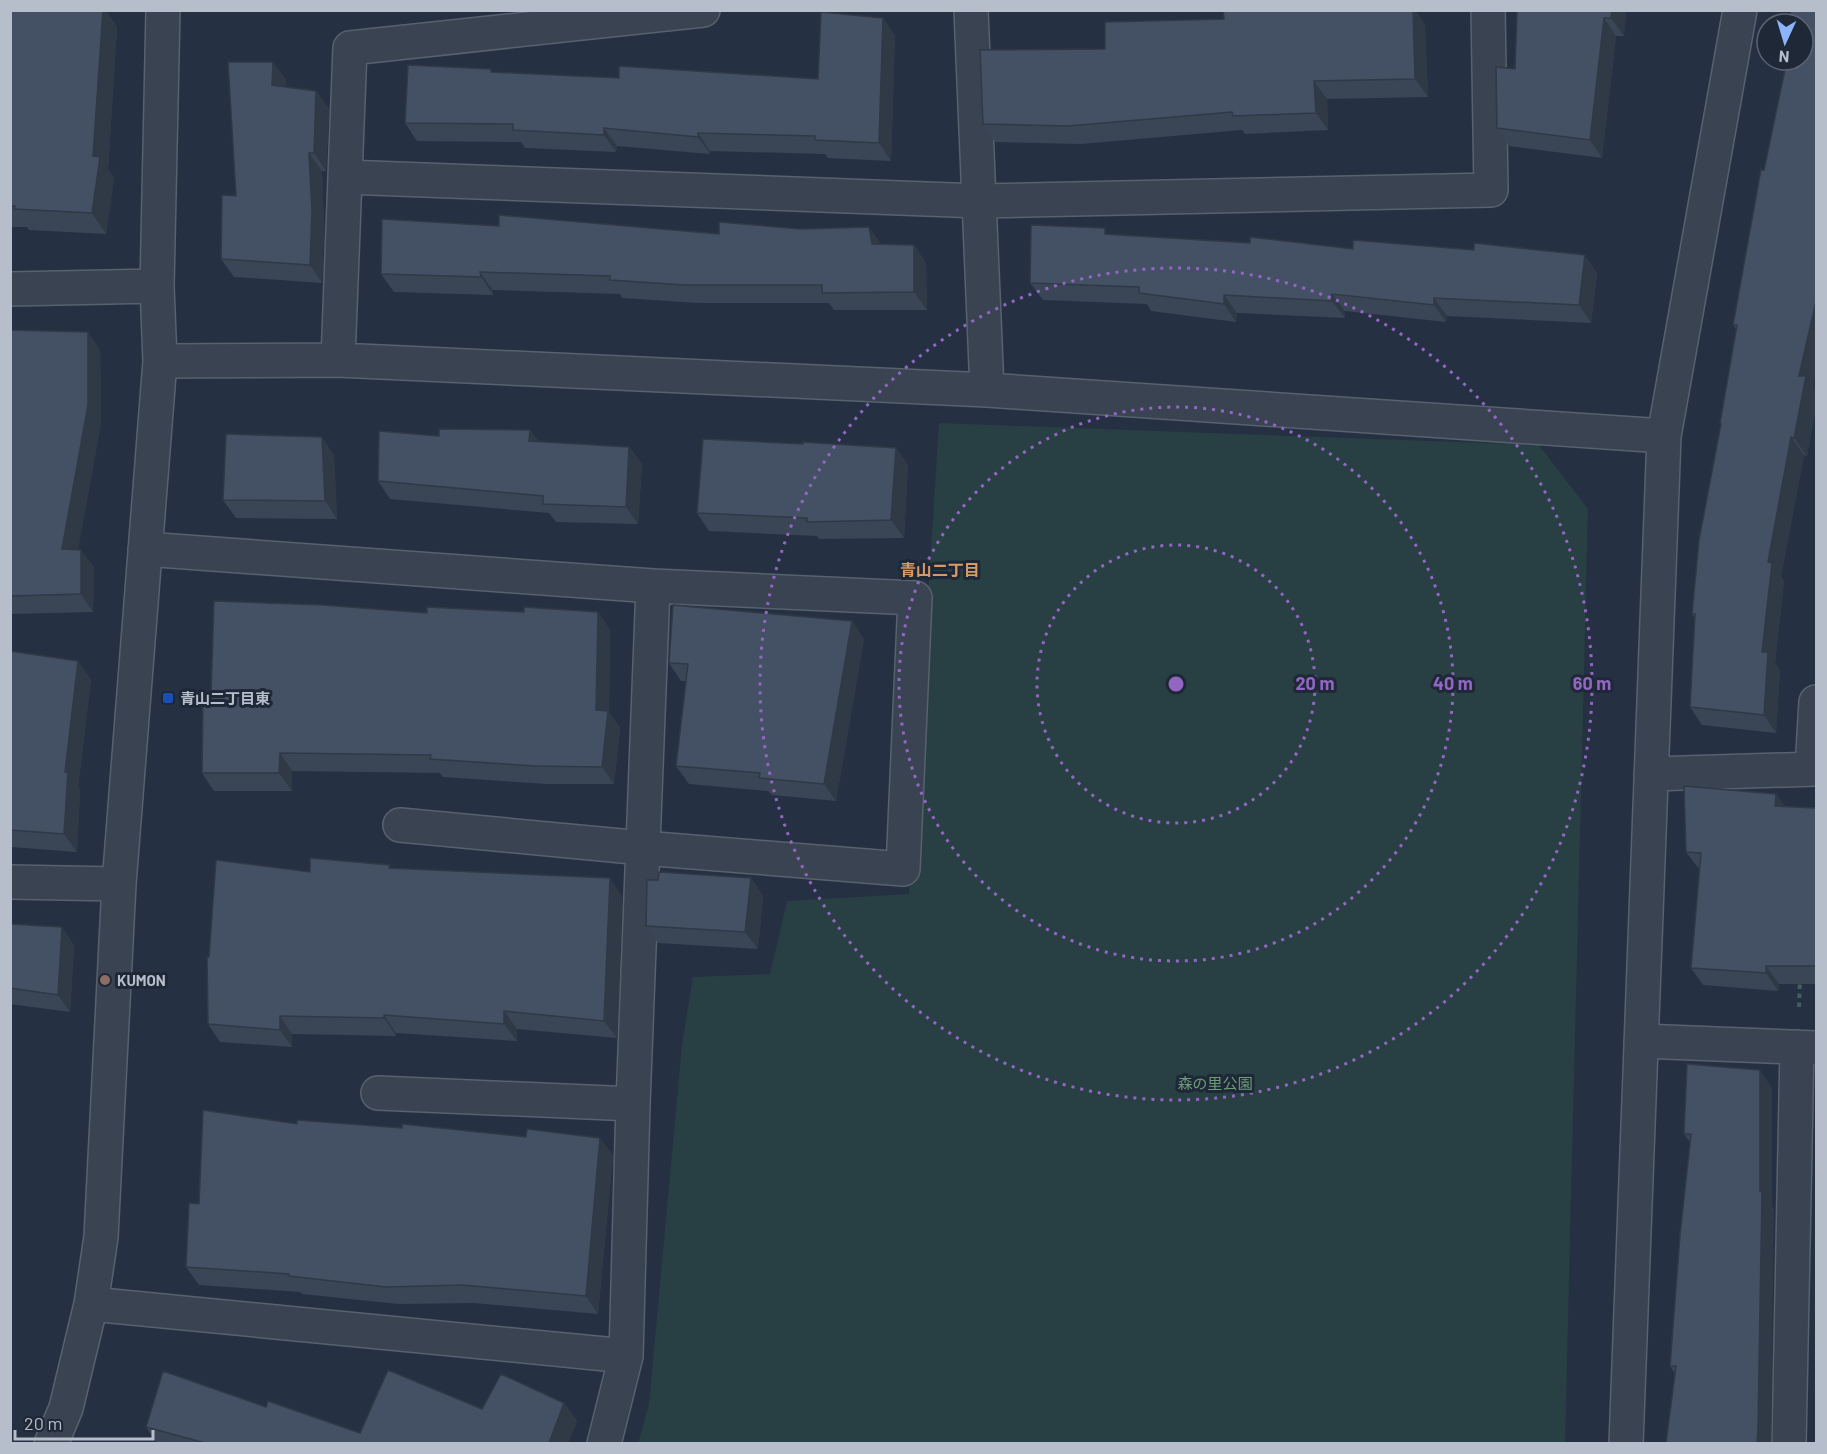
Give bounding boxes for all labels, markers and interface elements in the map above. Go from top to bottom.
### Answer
north arrow [1755,12,1815,72]
text: N [1778,48,1790,67]
district label: 青山二丁目 [900,560,980,579]
text: 20 m [1296,672,1334,694]
text: 40 m [1433,672,1473,694]
text: 60 m [1573,672,1611,694]
centre of rings [1166,674,1186,694]
place label: 青山二丁目東 [180,689,270,707]
marker: 青山二丁目東 [161,691,175,705]
place label: KUMON [117,971,166,989]
marker: KUMON [98,973,112,987]
park label: 森の里公園 [1177,1074,1253,1092]
scale bar [15,1403,153,1441]
text: 20 m [24,1412,62,1434]

